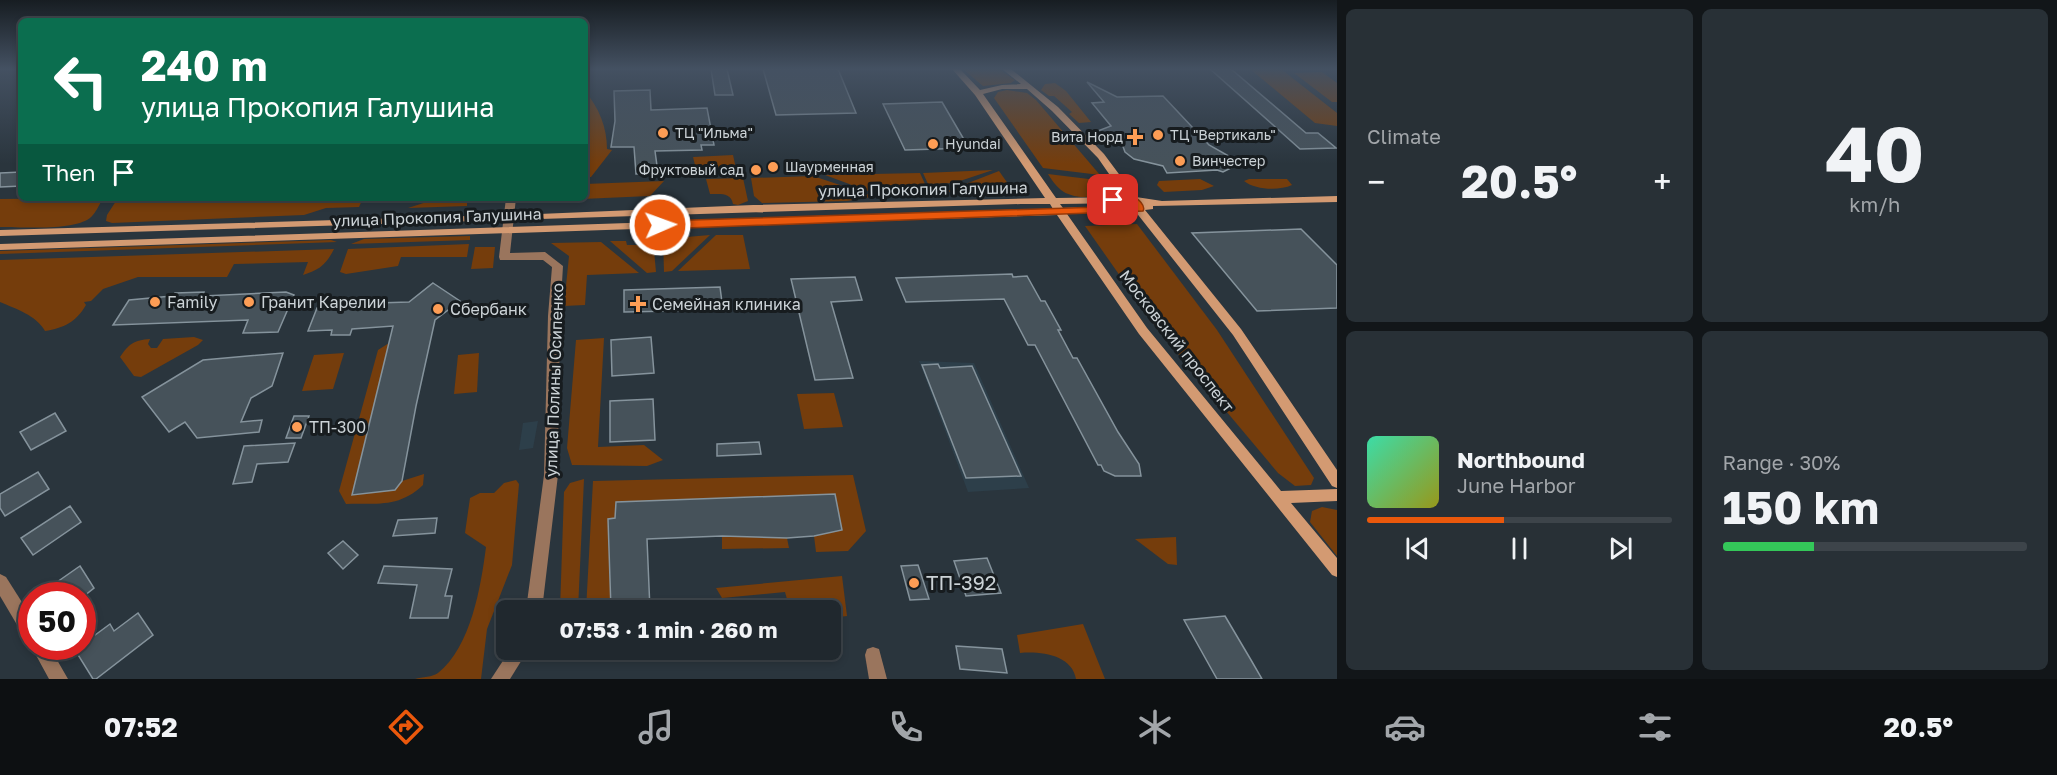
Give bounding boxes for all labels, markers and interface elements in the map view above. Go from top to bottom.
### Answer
text: 240 m [141,40,267,90]
icon: left [42,42,120,120]
text: улица Прокопия Галушина [141,91,495,123]
text: 40 [1825,106,1924,199]
place label: ТЦ "Ильма" [675,124,753,141]
text: Climate [1367,124,1441,148]
marker: ТЦ "Ильма" [656,126,670,140]
place label: ТЦ "Вертикаль" [1170,126,1276,143]
place label: Вита Норд [1051,128,1124,145]
marker: ТЦ "Вертикаль" [1151,128,1165,142]
marker: Вита Норд [1128,130,1142,144]
place label: Hyundai [945,135,1001,152]
marker: Hyundai [926,137,940,151]
place label: Винчестер [1192,152,1265,169]
marker: Винчестер [1173,154,1187,168]
text: 20.5° [1461,154,1577,208]
icon: arrive [107,156,140,189]
place label: Шаурменная [785,158,874,175]
text: Then [42,159,95,186]
marker: Шаурменная [766,160,780,174]
place label: Фруктовый сад [638,161,745,178]
text: − [1367,162,1385,201]
text: + [1653,162,1671,201]
marker: Фруктовый сад [749,163,763,177]
pin [1087,174,1138,225]
street label: улица Прокопия Галушина [818,177,1028,201]
icon: arrive [1096,183,1129,216]
text: km/h [1849,192,1900,216]
position arrow [628,193,692,257]
street label: улица Прокопия Галушина [332,203,542,231]
street label: Московский проспект [1115,266,1239,416]
street label: улица Полины Осипенко [541,283,567,477]
place label: Family [167,292,217,312]
place label: Гранит Карелии [261,292,386,312]
place label: Семейная клиника [652,294,801,314]
marker: Family [148,295,162,309]
marker: Гранит Карелии [242,295,256,309]
marker: Семейная клиника [629,295,647,313]
place label: Сбербанк [450,299,527,319]
marker: Сбербанк [431,302,445,316]
place label: ТП-300 [309,417,366,437]
marker: ТП-300 [290,420,304,434]
text: Northbound [1457,446,1585,473]
text: Range · 30% [1723,450,1840,474]
text: June Harbor [1457,473,1576,497]
text: 150 km [1723,480,1879,534]
icon: previous [1401,532,1434,565]
icon: pause [1503,532,1536,565]
icon: next [1604,532,1637,565]
place label: ТП-392 [926,570,996,594]
marker: ТП-392 [907,576,921,590]
speed limit sign: 50 [18,582,96,660]
text: 07:53 · 1 min · 260 m [559,616,778,643]
icon: directions [385,706,427,748]
icon: music [635,706,677,748]
icon: phone [885,706,927,748]
icon: climate [1134,706,1176,748]
icon: car [1384,706,1426,748]
icon: filters [1634,706,1676,748]
text: 07:52 [104,711,178,743]
text: 20.5° [1883,711,1953,743]

